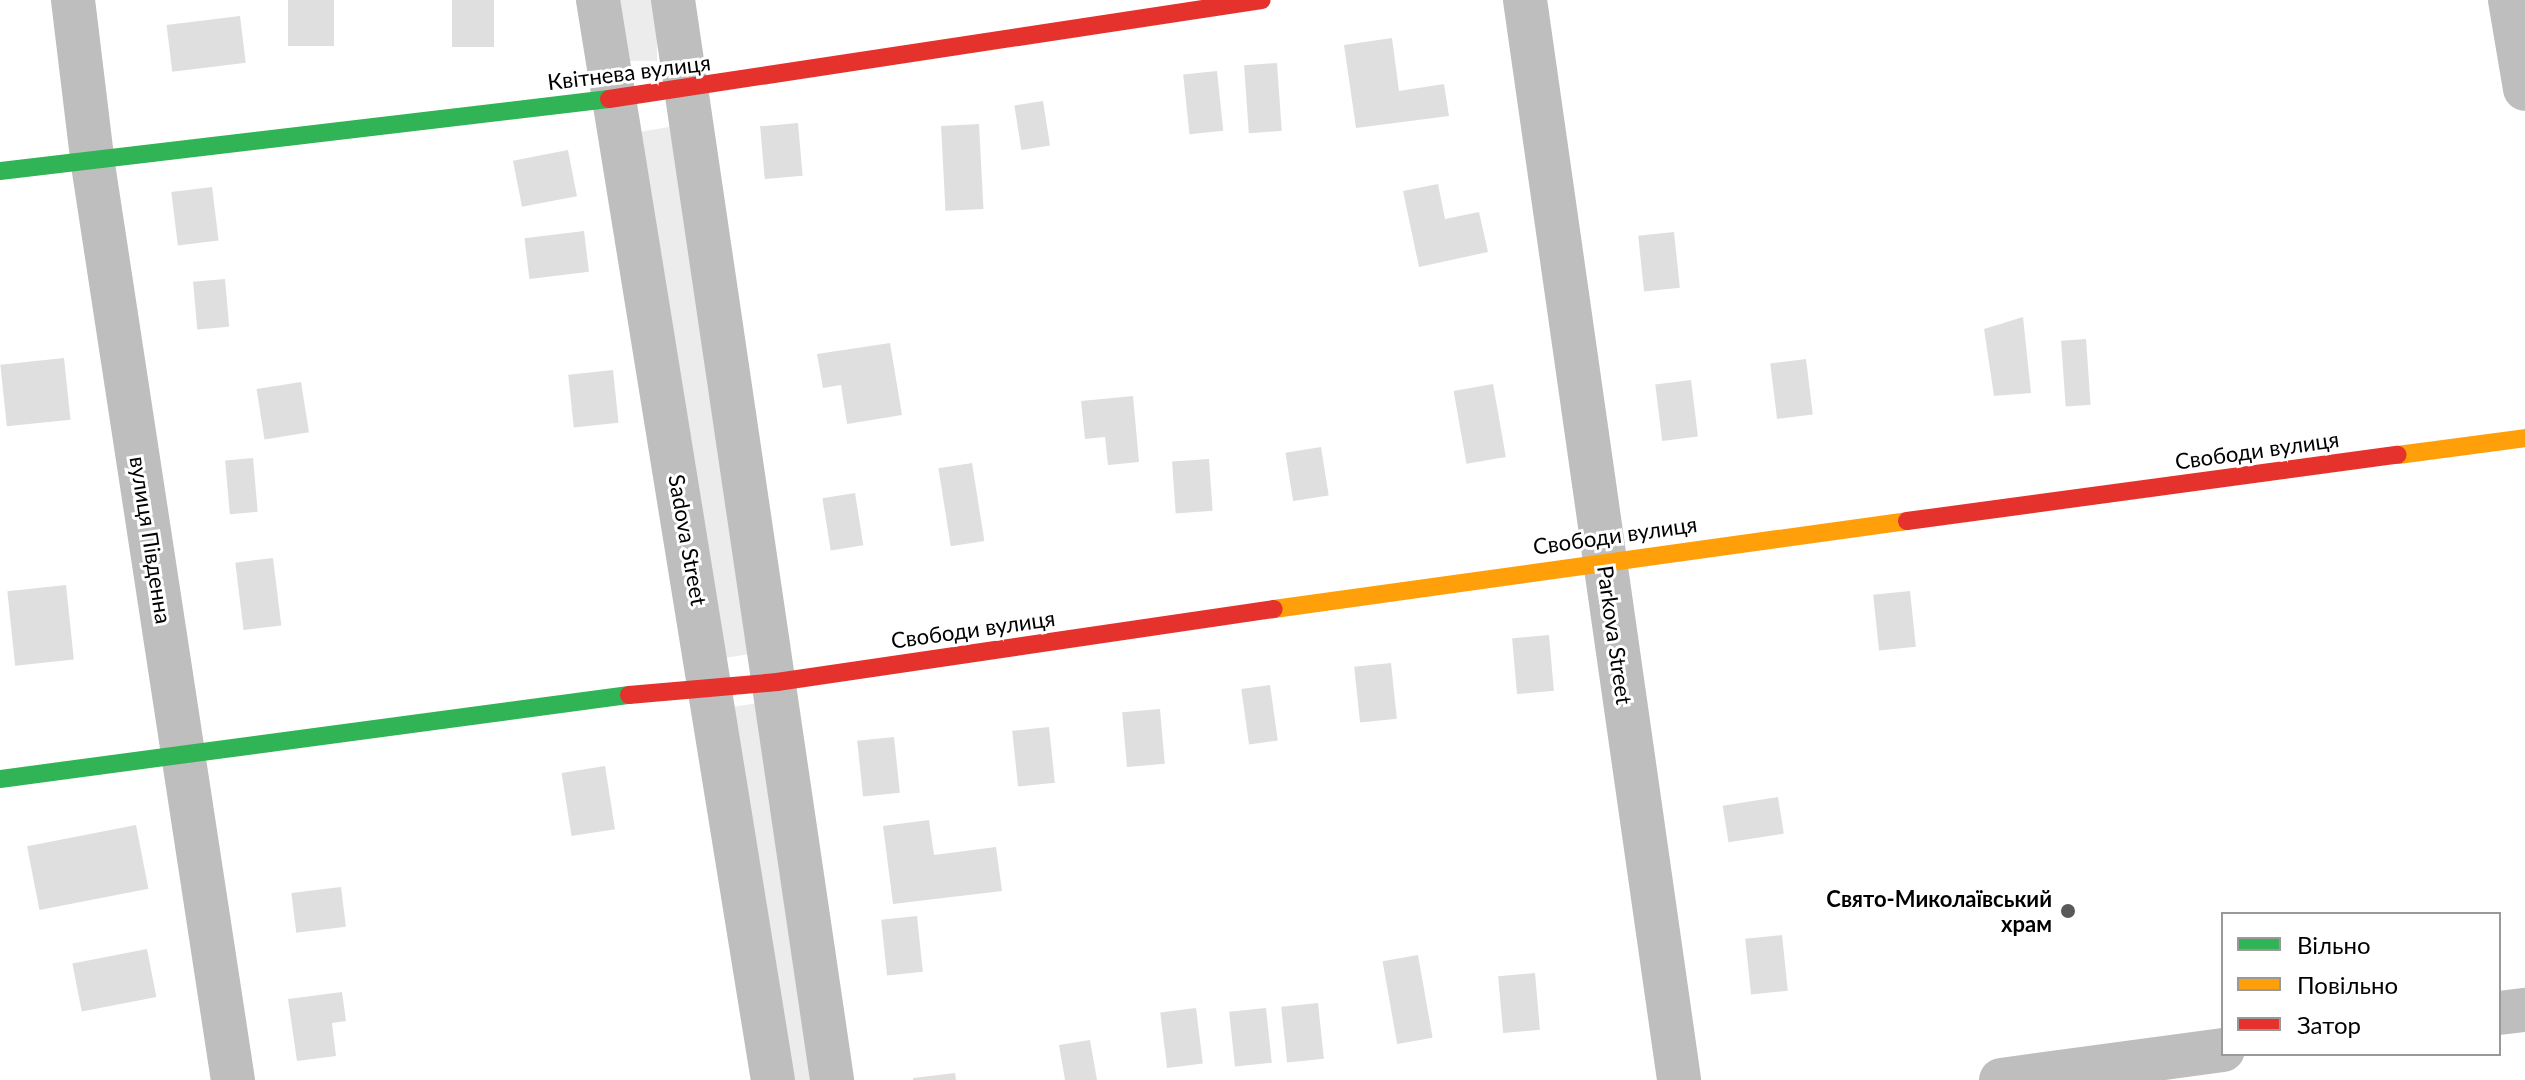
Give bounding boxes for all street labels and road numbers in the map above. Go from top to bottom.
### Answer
street label: Квітнева вулиця [546,49,712,95]
street label: Свободи вулиця [2173,425,2341,475]
street label: вулиця Південна [125,454,177,626]
street label: Sadova Street [663,472,713,608]
street label: Свободи вулиця [1531,510,1699,560]
street label: Parkova Street [1592,564,1638,706]
street label: Свободи вулиця [889,604,1057,654]

